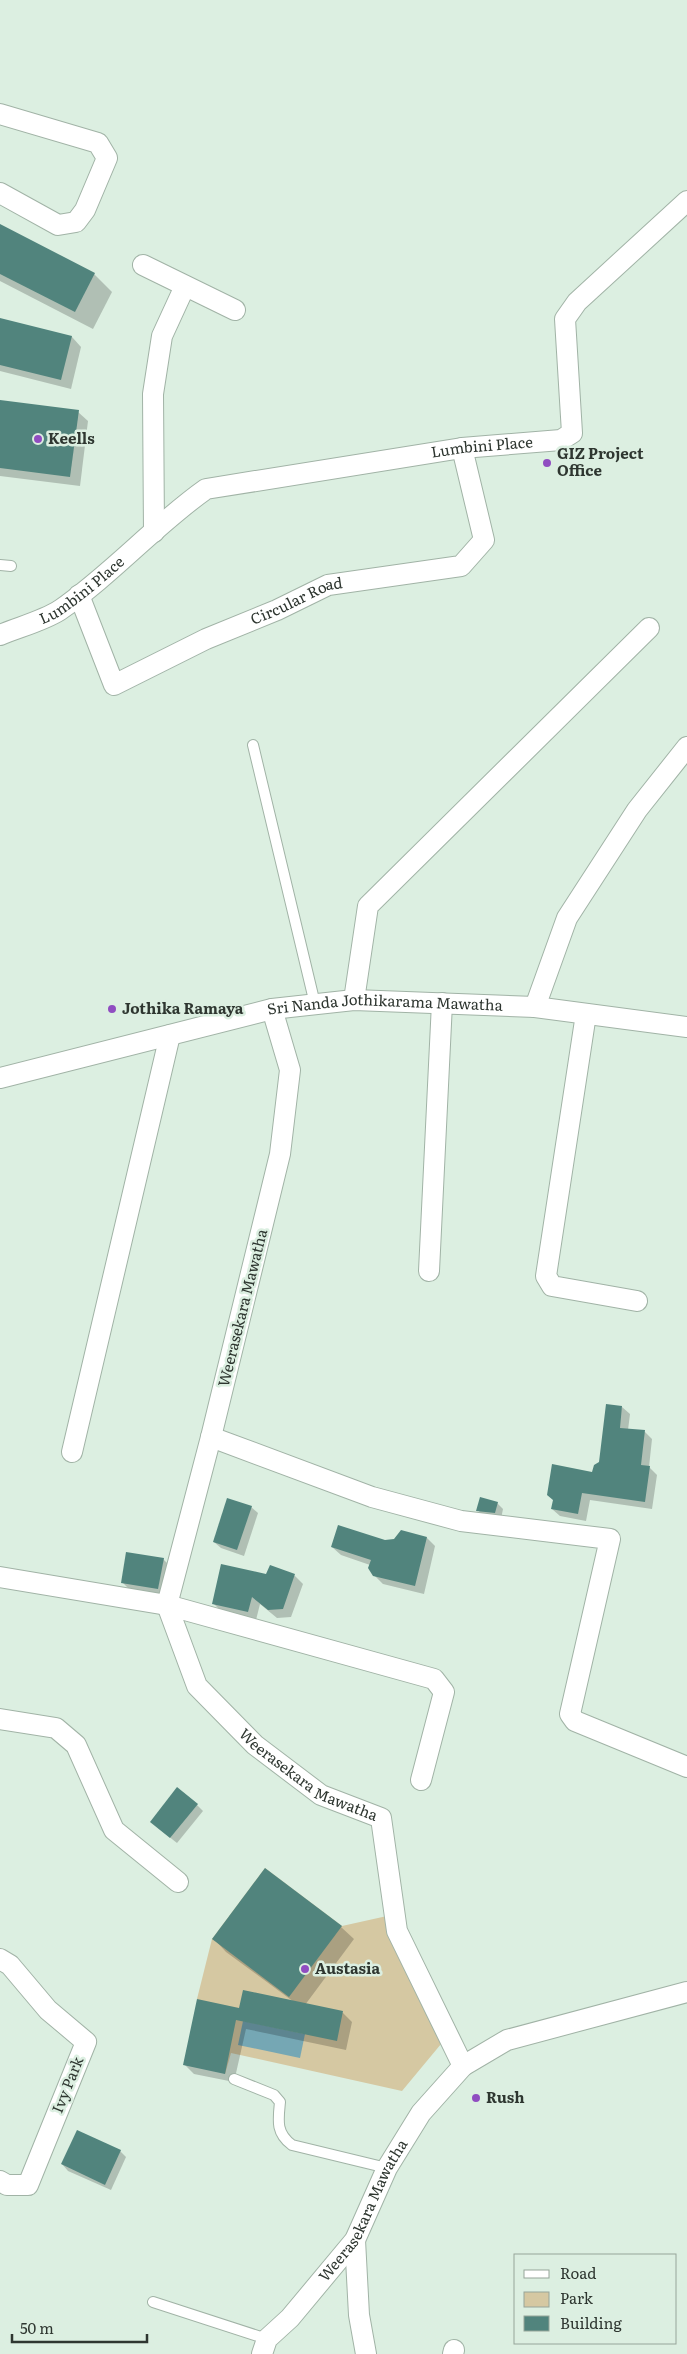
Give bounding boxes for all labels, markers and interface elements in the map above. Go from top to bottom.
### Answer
place label: Keells [48,426,95,449]
street label: Lumbini Place [429,429,534,463]
marker: Keells [32,433,44,445]
place label: GIZ Project Office [557,441,644,481]
marker: GIZ Project Office [541,457,553,469]
street label: Lumbini Place [35,550,129,629]
street label: Circular Road [247,570,344,630]
street label: Sri Nanda Jothikarama Mawatha [264,987,504,1020]
place label: Jothika Ramaya [122,996,244,1019]
marker: Jothika Ramaya [106,1003,118,1015]
street label: Weerasekara Mawatha [211,1225,272,1389]
street label: Weerasekara Mawatha [234,1722,382,1826]
place label: Austasia [315,1956,380,1979]
marker: Austasia [299,1963,311,1975]
street label: Ivy Park [45,2052,89,2116]
place label: Rush [486,2085,525,2108]
marker: Rush [470,2092,482,2104]
street label: Weerasekara Mawatha [312,2133,413,2286]
legend [514,2254,677,2344]
text: Road [560,2261,596,2284]
text: Park [560,2286,594,2309]
text: Building [560,2311,622,2334]
scale bar [12,2312,148,2344]
text: 50 m [20,2316,54,2339]

